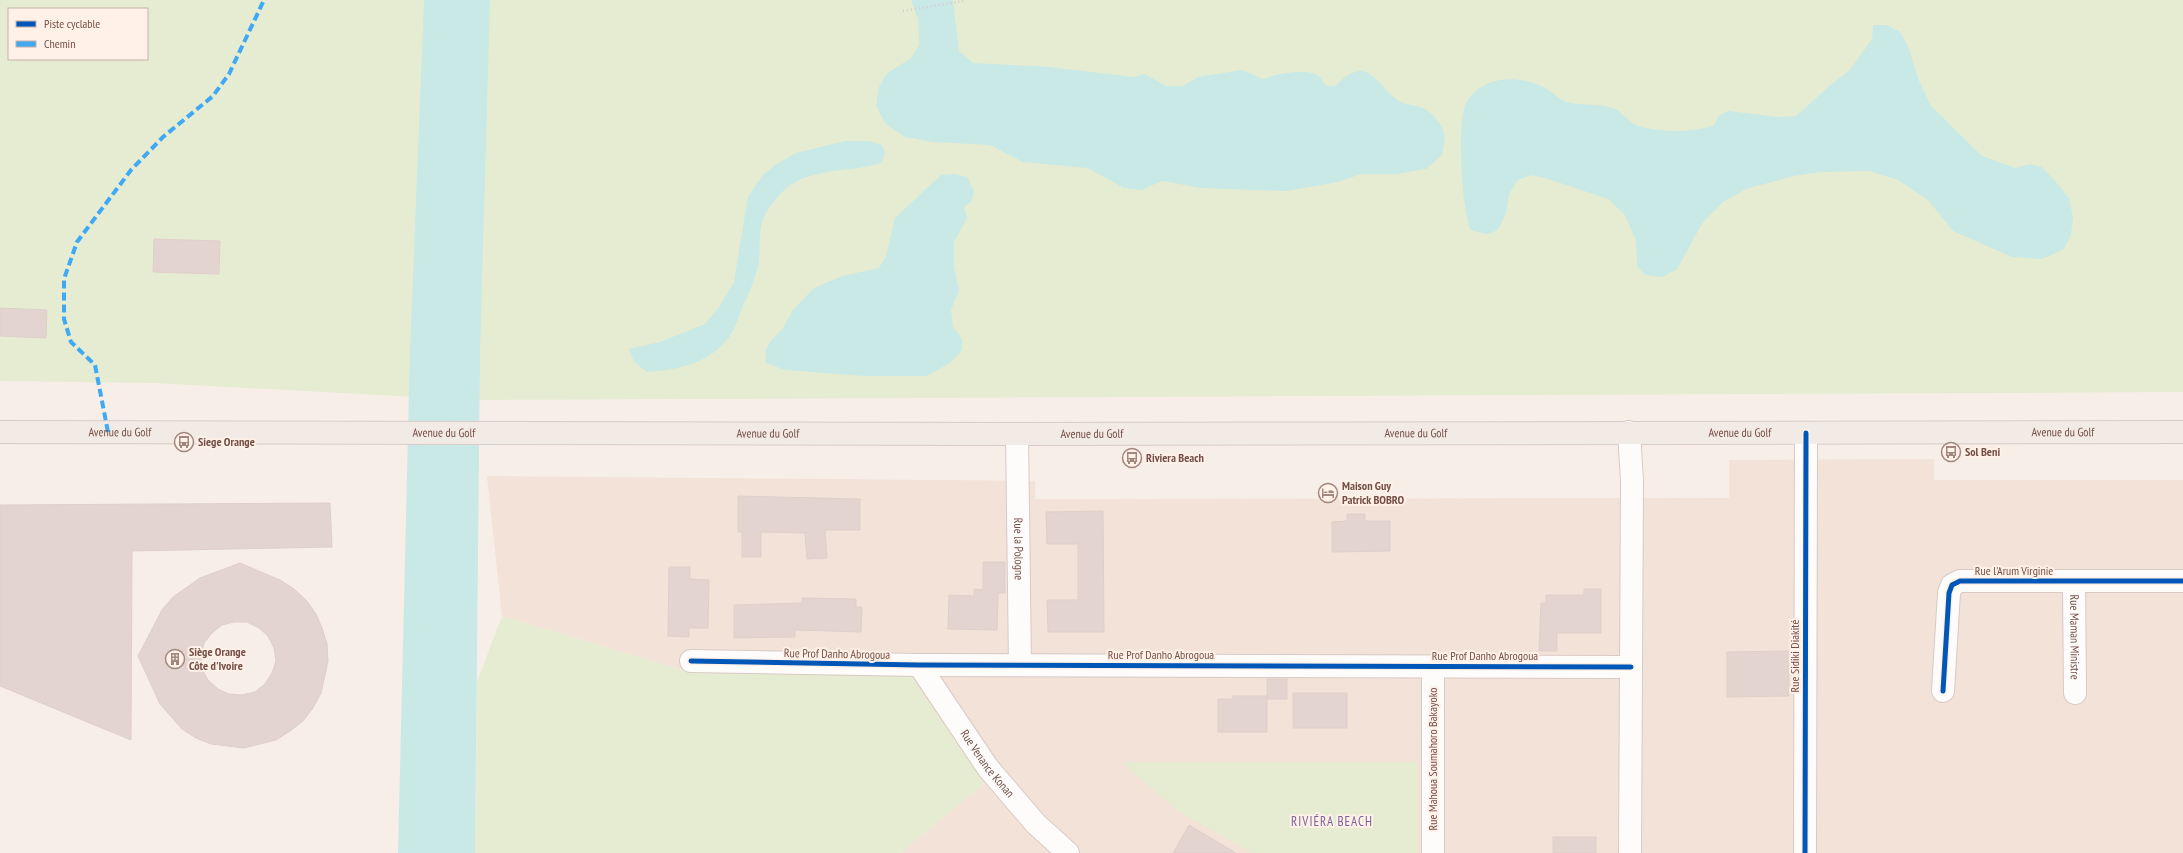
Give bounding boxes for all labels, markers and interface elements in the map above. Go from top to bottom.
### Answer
legend [8,8,148,60]
text: Piste cyclable [44,16,100,31]
text: Chemin [44,36,75,51]
street label: Avenue du Golf [89,424,152,439]
street label: Avenue du Golf [2032,424,2095,439]
street label: Avenue du Golf [413,425,476,440]
street label: Avenue du Golf [737,425,800,441]
street label: Avenue du Golf [1385,425,1448,440]
street label: Avenue du Golf [1709,425,1772,440]
street label: Avenue du Golf [1061,426,1124,441]
bus stop icon: Siege Orange [173,431,195,453]
place label: Siege Orange [198,434,255,449]
bus stop icon: Sol Beni [1940,441,1962,463]
place label: Sol Beni [1965,444,2000,459]
bus stop icon: Riviera Beach [1121,447,1143,469]
place label: Riviera Beach [1146,450,1204,465]
place label: Maison Guy Patrick BOBRO [1342,478,1405,507]
hotel icon: Maison Guy Patrick BOBRO [1317,482,1339,504]
street label: Rue la Pologne [1011,518,1027,580]
street label: Rue l'Arum Virginie [1975,563,2053,578]
street label: Rue Maman Ministre [2067,594,2083,680]
street label: Rue Sidiki Diakité [1787,619,1802,692]
place label: Siège Orange Côte d'Ivoire [189,644,246,673]
street label: Rue Prof Danho Abrogoua [784,645,890,662]
street label: Rue Prof Danho Abrogoua [1108,647,1214,662]
building icon: Siège Orange Côte d'Ivoire [164,648,186,670]
street label: Rue Prof Danho Abrogoua [1432,648,1538,663]
street label: Rue Mahoua Soumahoro Bakayoko [1425,688,1440,830]
street label: Rue Venance Konan [957,727,1018,800]
district label: RIVIÉRA BEACH [1291,813,1373,830]

